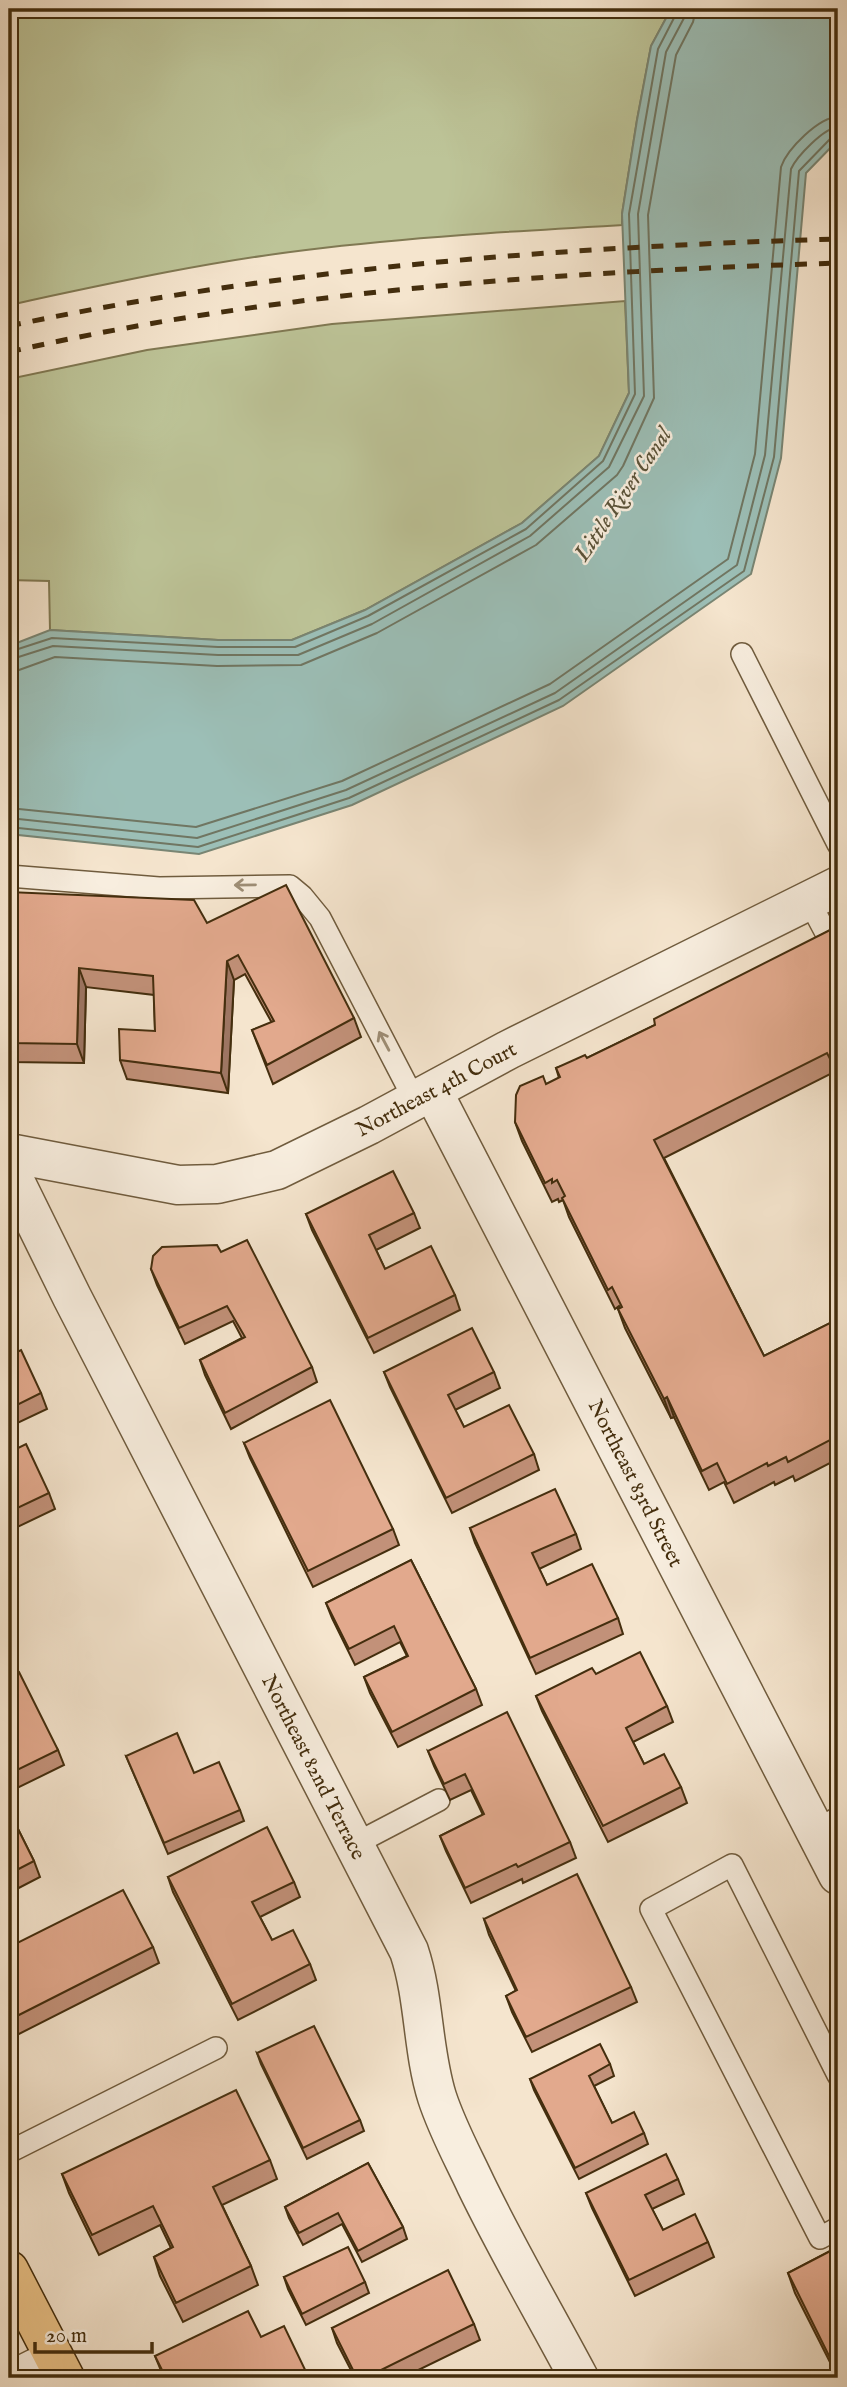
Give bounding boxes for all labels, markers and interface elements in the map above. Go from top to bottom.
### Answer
water label: Little River Canal [567,421,680,568]
one-way arrow [234,879,257,892]
one-way arrow [377,1031,391,1051]
street label: Northeast 4th Court [352,1037,522,1144]
street label: Northeast 83rd Street [581,1395,689,1572]
street label: Northeast 82nd Terrace [254,1671,371,1865]
scale bar [35,2310,152,2354]
text: 20 m [46,2323,87,2350]

